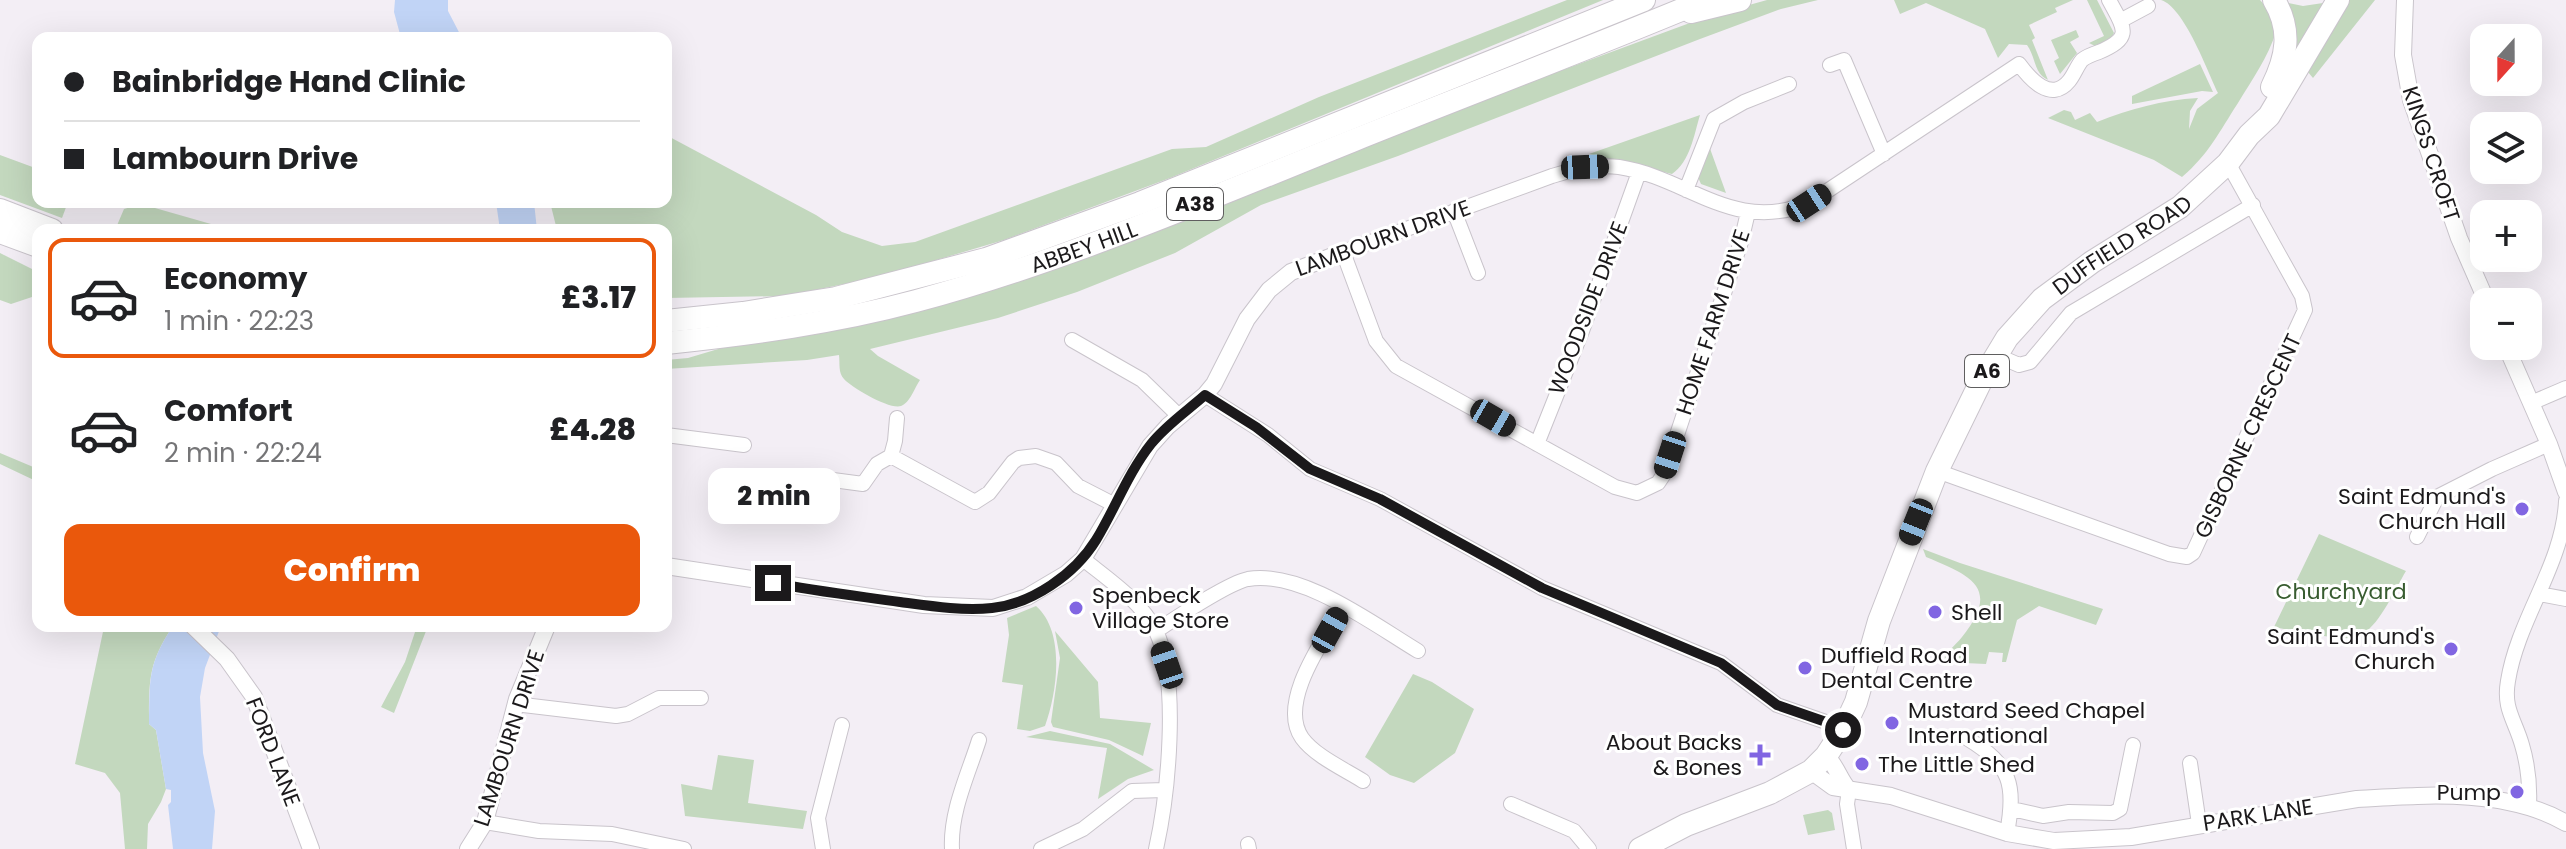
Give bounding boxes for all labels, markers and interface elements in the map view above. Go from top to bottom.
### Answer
north arrow [2470,24,2542,96]
map controls [2470,24,2542,360]
text: Bainbridge Hand Clinic [112,60,466,103]
street label: KINGS CROFT [2395,82,2467,226]
button: layers [2470,112,2542,184]
text: Lambourn Drive [112,137,358,180]
car [1561,154,1609,180]
car [1782,180,1836,226]
road number: A38 [1167,188,1223,220]
street label: DUFFIELD ROAD [2046,188,2199,302]
street label: LAMBOURN DRIVE [1291,192,1475,284]
button: + [2470,200,2542,272]
street label: ABBEY HILL [1026,213,1142,280]
street label: WOODSIDE DRIVE [1541,217,1635,399]
street label: HOME FARM DRIVE [1668,225,1758,419]
text: Economy [164,257,308,300]
icon: car [68,262,140,334]
text: £3.17 [561,276,636,319]
button: − [2470,288,2542,360]
text: 1 min · 22:23 [164,303,314,339]
street label: GISBORNE CRESCENT [2187,329,2309,543]
road number: A6 [1965,355,2009,387]
text: Comfort [164,389,293,432]
icon: car [68,394,140,466]
car [1466,396,1520,440]
text: £4.28 [549,408,636,451]
car [1651,428,1689,482]
text: 2 min · 22:24 [164,435,322,471]
callout: 2 min [707,467,839,523]
text: 2 min [737,478,811,514]
place label: Saint Edmund's Church Hall [2338,481,2506,537]
car [1896,495,1936,549]
marker: Saint Edmund's Church Hall [2513,500,2531,518]
button: Confirm [64,524,640,616]
route end [755,565,791,601]
park label: Churchyard [2275,576,2407,607]
place label: Spenbeck Village Store [1092,580,1229,636]
place label: Shell [1951,597,2002,628]
marker: Spenbeck Village Store [1067,599,1085,617]
car [1308,603,1352,657]
marker: Shell [1926,603,1944,621]
place label: Saint Edmund's Church [2267,621,2435,677]
car [1148,638,1186,692]
place label: Duffield Road Dental Centre [1821,640,1973,696]
marker: Saint Edmund's Church [2442,640,2460,658]
street label: LAMBOURN DRIVE [466,646,552,830]
marker: Duffield Road Dental Centre [1796,659,1814,677]
street label: FORD LANE [238,693,308,811]
place label: Mustard Seed Chapel International [1908,695,2145,751]
route start [1825,712,1861,748]
marker: Mustard Seed Chapel International [1883,714,1901,732]
place label: About Backs & Bones [1606,727,1742,783]
marker: About Backs & Bones [1749,744,1771,766]
place label: The Little Shed [1878,749,2035,780]
marker: The Little Shed [1853,755,1871,773]
place label: Pump [2437,777,2501,808]
marker: Pump [2508,783,2526,801]
street label: PARK LANE [2201,791,2315,839]

